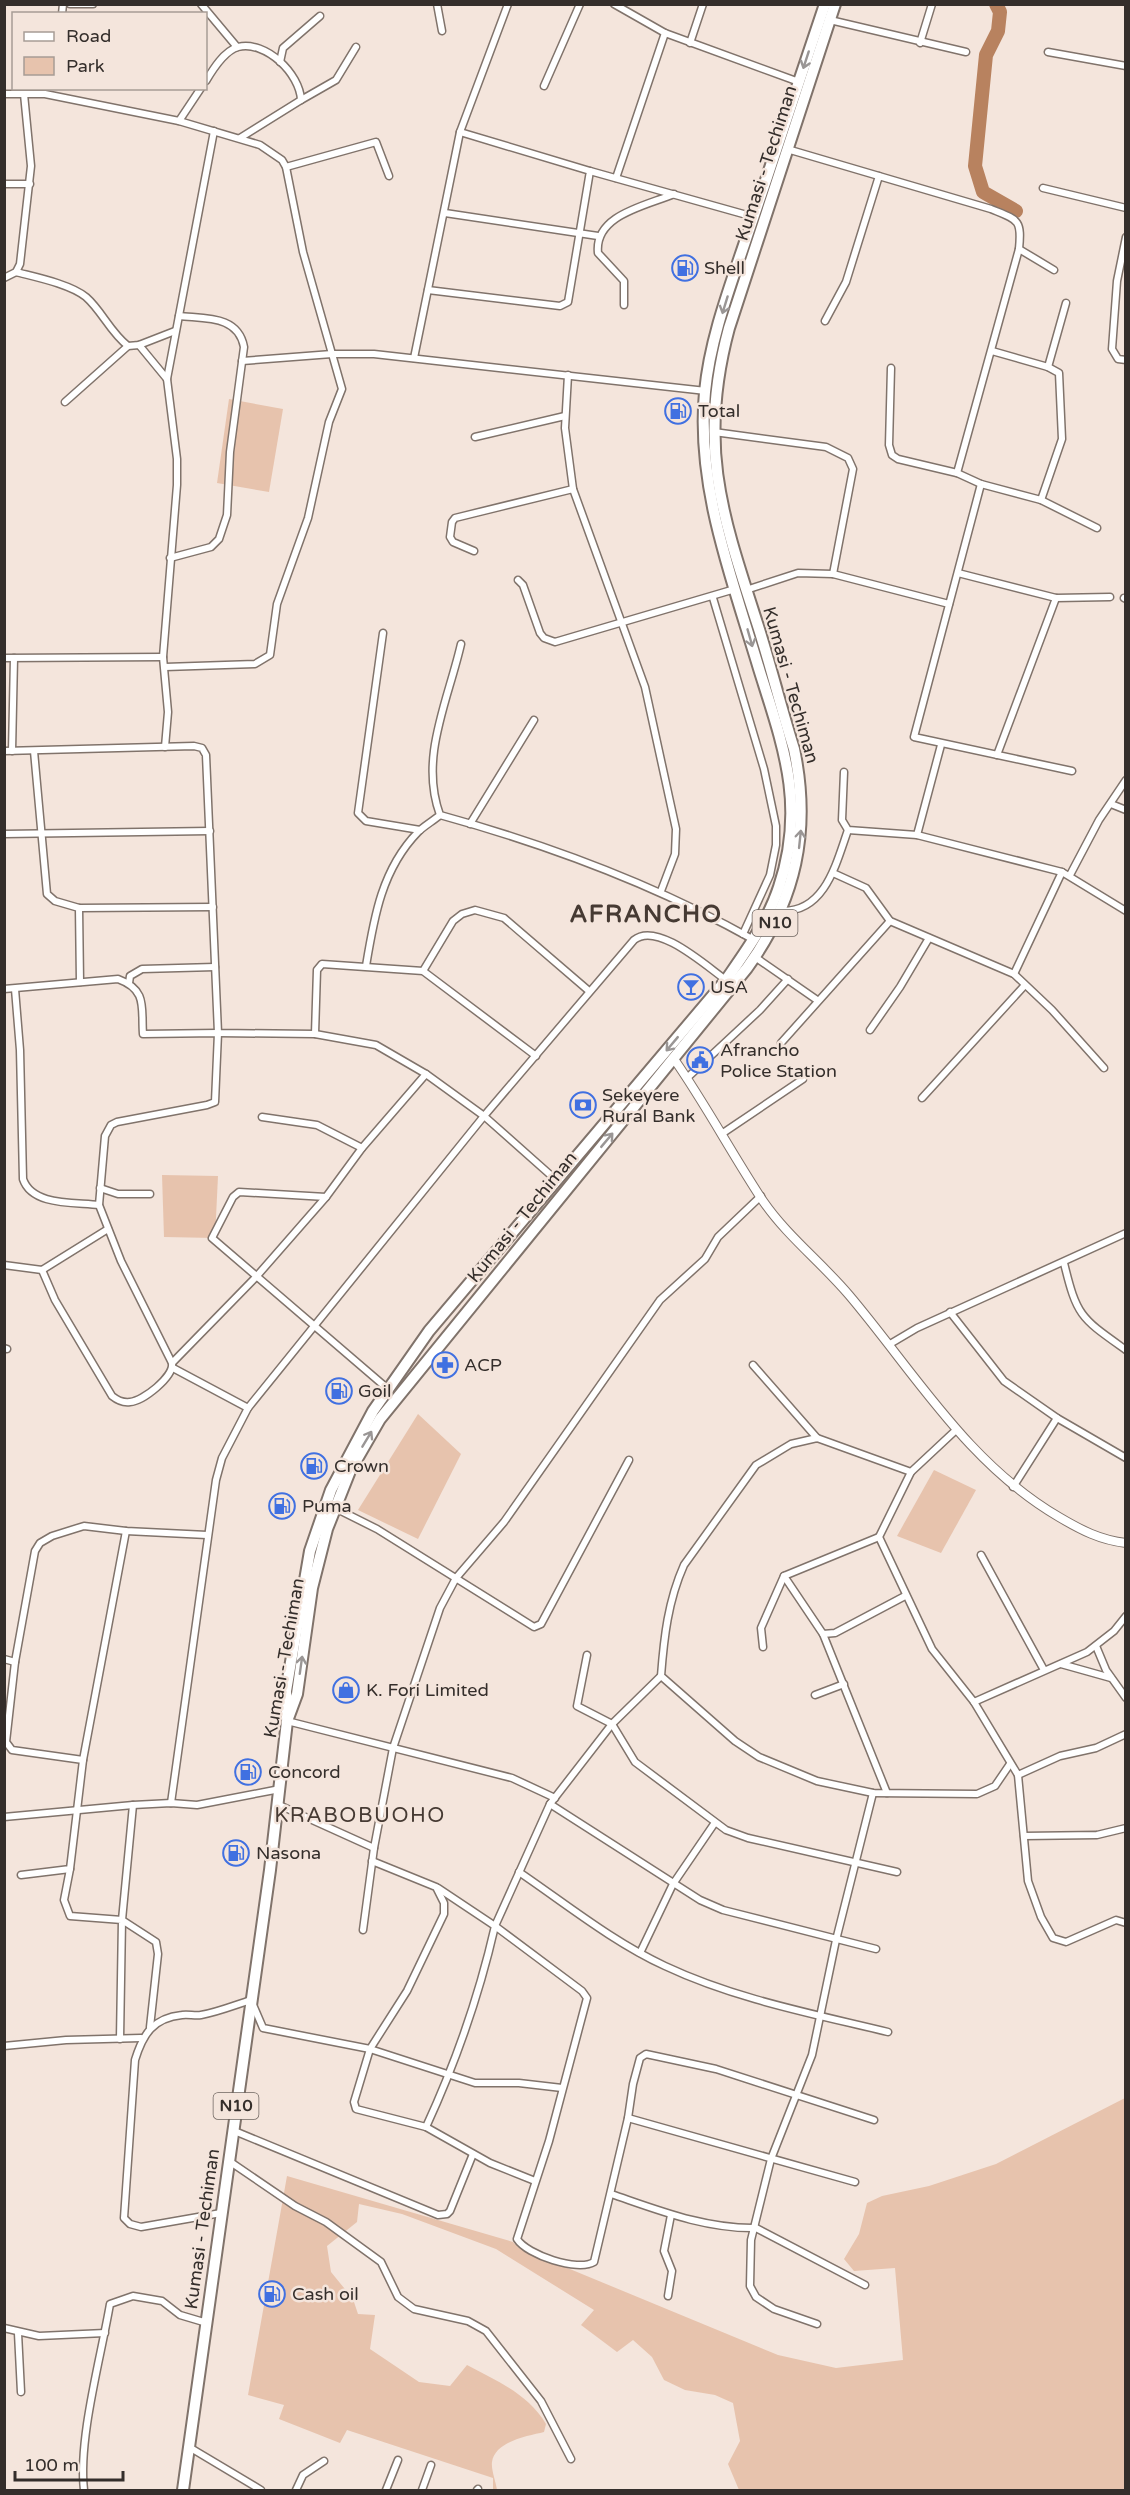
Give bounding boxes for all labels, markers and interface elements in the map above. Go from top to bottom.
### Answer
legend [12,12,207,90]
text: Road [66,25,111,47]
one-way arrow [800,50,811,69]
text: Park [66,55,105,77]
street label: Kumasi - Techiman [730,83,802,243]
fuel station icon: Shell [670,253,700,283]
place label: Shell [704,257,745,279]
one-way arrow [719,295,730,314]
fuel station icon: Total [663,396,693,426]
place label: Total [698,400,740,422]
street label: Kumasi - Techiman [758,604,824,766]
one-way arrow [745,629,757,648]
one-way arrow [795,829,806,849]
district label: AFRANCHO [569,900,723,929]
road number: N10 [752,910,798,936]
bar icon: USA [676,972,706,1002]
place label: USA [710,976,748,998]
one-way arrow [665,1036,679,1051]
place label: Afrancho Police Station [720,1039,837,1082]
public building icon: Afrancho Police Station [685,1045,715,1075]
place label: Sekeyere Rural Bank [602,1084,696,1127]
bank icon: Sekeyere Rural Bank [568,1090,598,1120]
one-way arrow [600,1133,614,1148]
street label: Kumasi - Techiman [462,1147,582,1287]
pharmacy icon: ACP [430,1350,460,1380]
place label: ACP [464,1354,502,1376]
fuel station icon: Goil [324,1376,354,1406]
place label: Goil [358,1380,392,1402]
one-way arrow [362,1431,374,1448]
fuel station icon: Crown [299,1451,329,1481]
place label: Crown [334,1455,389,1477]
fuel station icon: Puma [267,1491,297,1521]
place label: Puma [302,1495,352,1517]
street label: Kumasi - Techiman [259,1576,309,1740]
one-way arrow [296,1656,307,1675]
shop icon: K. Fori Limited [331,1675,361,1705]
place label: K. Fori Limited [366,1679,489,1701]
fuel station icon: Concord [233,1757,263,1787]
place label: Concord [268,1761,341,1783]
district label: KRABOBUOHO [274,1803,446,1828]
fuel station icon: Nasona [221,1838,251,1868]
place label: Nasona [256,1842,321,1864]
road number: N10 [214,2093,258,2119]
street label: Kumasi - Techiman [180,2147,224,2311]
fuel station icon: Cash oil [257,2279,287,2309]
place label: Cash oil [292,2283,359,2305]
scale bar [15,2444,123,2482]
text: 100 m [24,2454,79,2476]

